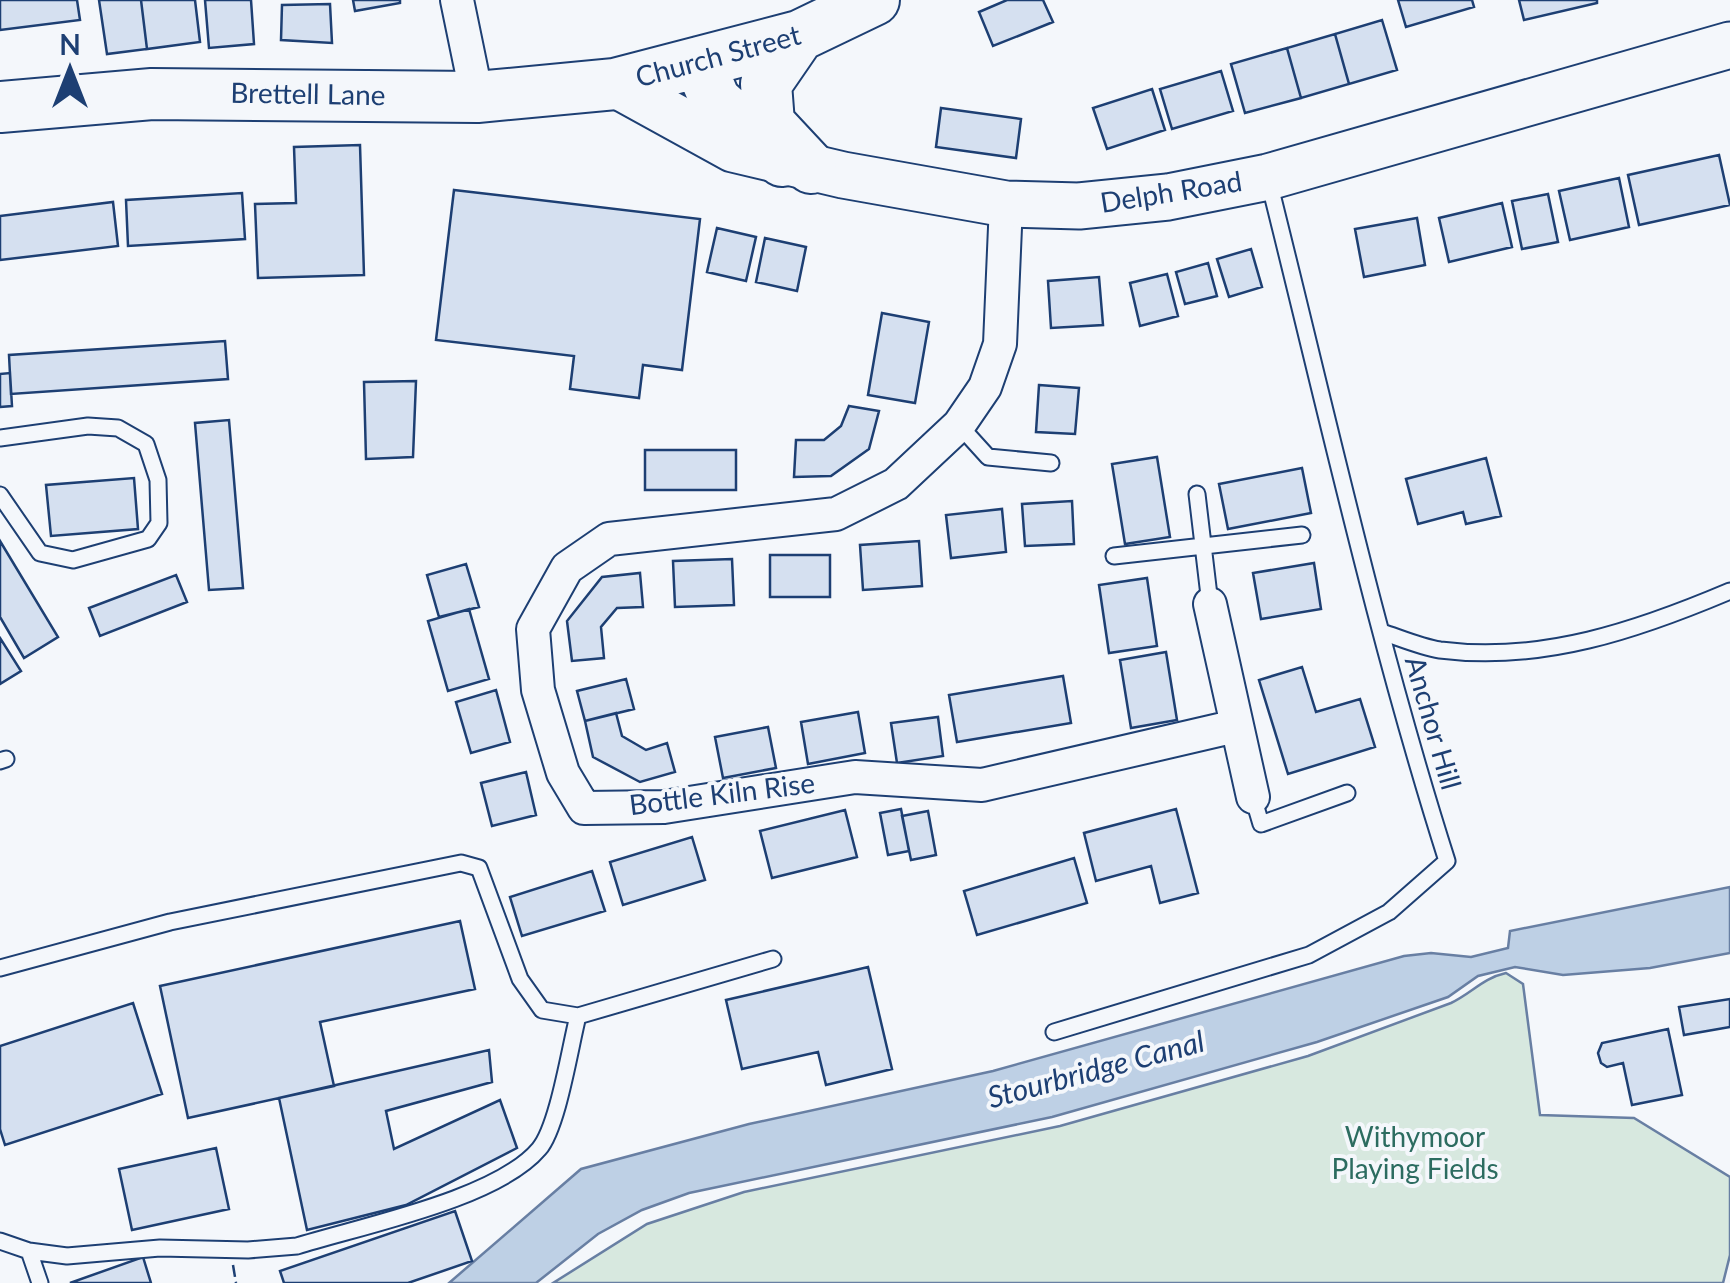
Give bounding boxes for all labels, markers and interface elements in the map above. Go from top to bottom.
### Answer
street label: Church Street [632,17,804,93]
north arrow [20,20,120,120]
text: N [59,27,81,61]
street label: Brettell Lane [230,75,386,111]
street label: Delph Road [1098,163,1244,219]
street label: Anchor Hill [1399,652,1469,793]
street label: Bottle Kiln Rise [627,765,817,821]
water label: Stourbridge Canal [983,1022,1208,1114]
park label: Withymoor Playing Fields [1331,1119,1499,1185]

